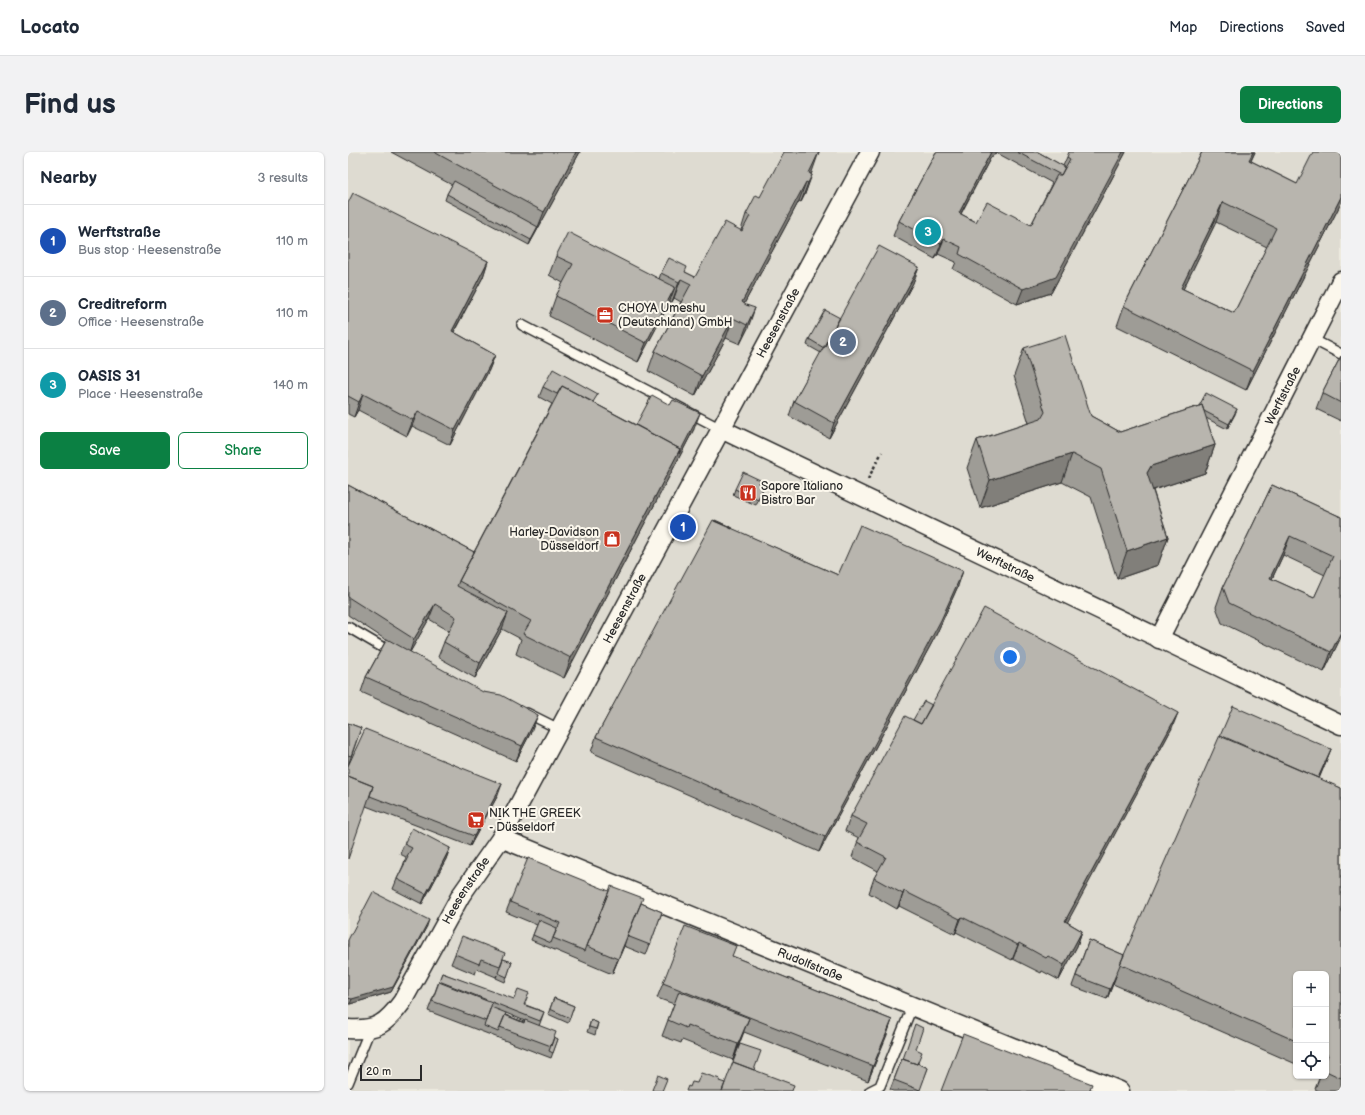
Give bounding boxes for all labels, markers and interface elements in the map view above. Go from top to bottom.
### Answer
text: Locato [20,16,80,39]
text: Map [1169,19,1197,36]
text: Directions [1219,19,1284,36]
text: Saved [1306,19,1345,36]
button: Directions [1240,86,1341,123]
text: Find us [24,88,116,121]
text: Nearby [40,168,97,188]
text: 3 results [257,170,308,186]
pin: 3 [915,217,941,247]
text: Werftstraße [78,223,161,242]
text: 1 [50,233,56,249]
text: 110 m [276,233,308,249]
text: Bus stop · Heesenstraße [78,242,221,258]
street label: Heesenstraße [754,286,803,361]
text: Creditreform [78,295,167,314]
place label: CHOYA Umeshu (Deutschland) GmbH [618,301,733,330]
text: 2 [49,305,57,321]
text: 110 m [276,305,308,321]
office icon: CHOYA Umeshu (Deutschland) GmbH [595,305,615,325]
text: Office · Heesenstraße [78,314,204,330]
pin: 2 [830,327,856,357]
street label: Werftstraße [1262,364,1304,428]
text: OASIS 31 [78,367,140,386]
text: 3 [49,377,57,393]
text: 140 m [273,377,308,393]
text: Place · Heesenstraße [78,386,203,402]
button: Save [40,432,170,469]
button: Share [178,432,308,469]
place label: Sapore Italiano Bistro Bar [761,479,843,508]
restaurant icon: Sapore Italiano Bistro Bar [738,483,758,503]
pin: 1 [670,512,696,542]
place label: Harley-Davidson Düsseldorf [509,525,599,554]
shop icon: Harley-Davidson Düsseldorf [602,529,622,549]
street label: Werftstraße [973,545,1037,586]
street label: Heesenstraße [600,571,650,646]
your location [1000,647,1020,667]
place label: NIK THE GREEK - Düsseldorf [489,806,581,835]
supermarket icon: NIK THE GREEK - Düsseldorf [466,810,486,830]
street label: Heesenstraße [439,854,493,927]
street label: Rudolfstraße [775,945,845,985]
map controls [1293,971,1329,1079]
button: + [1293,971,1329,1007]
button: − [1293,1007,1329,1043]
button: locate [1293,1043,1329,1079]
scale bar [360,1063,422,1082]
text: 20 m [366,1065,391,1078]

